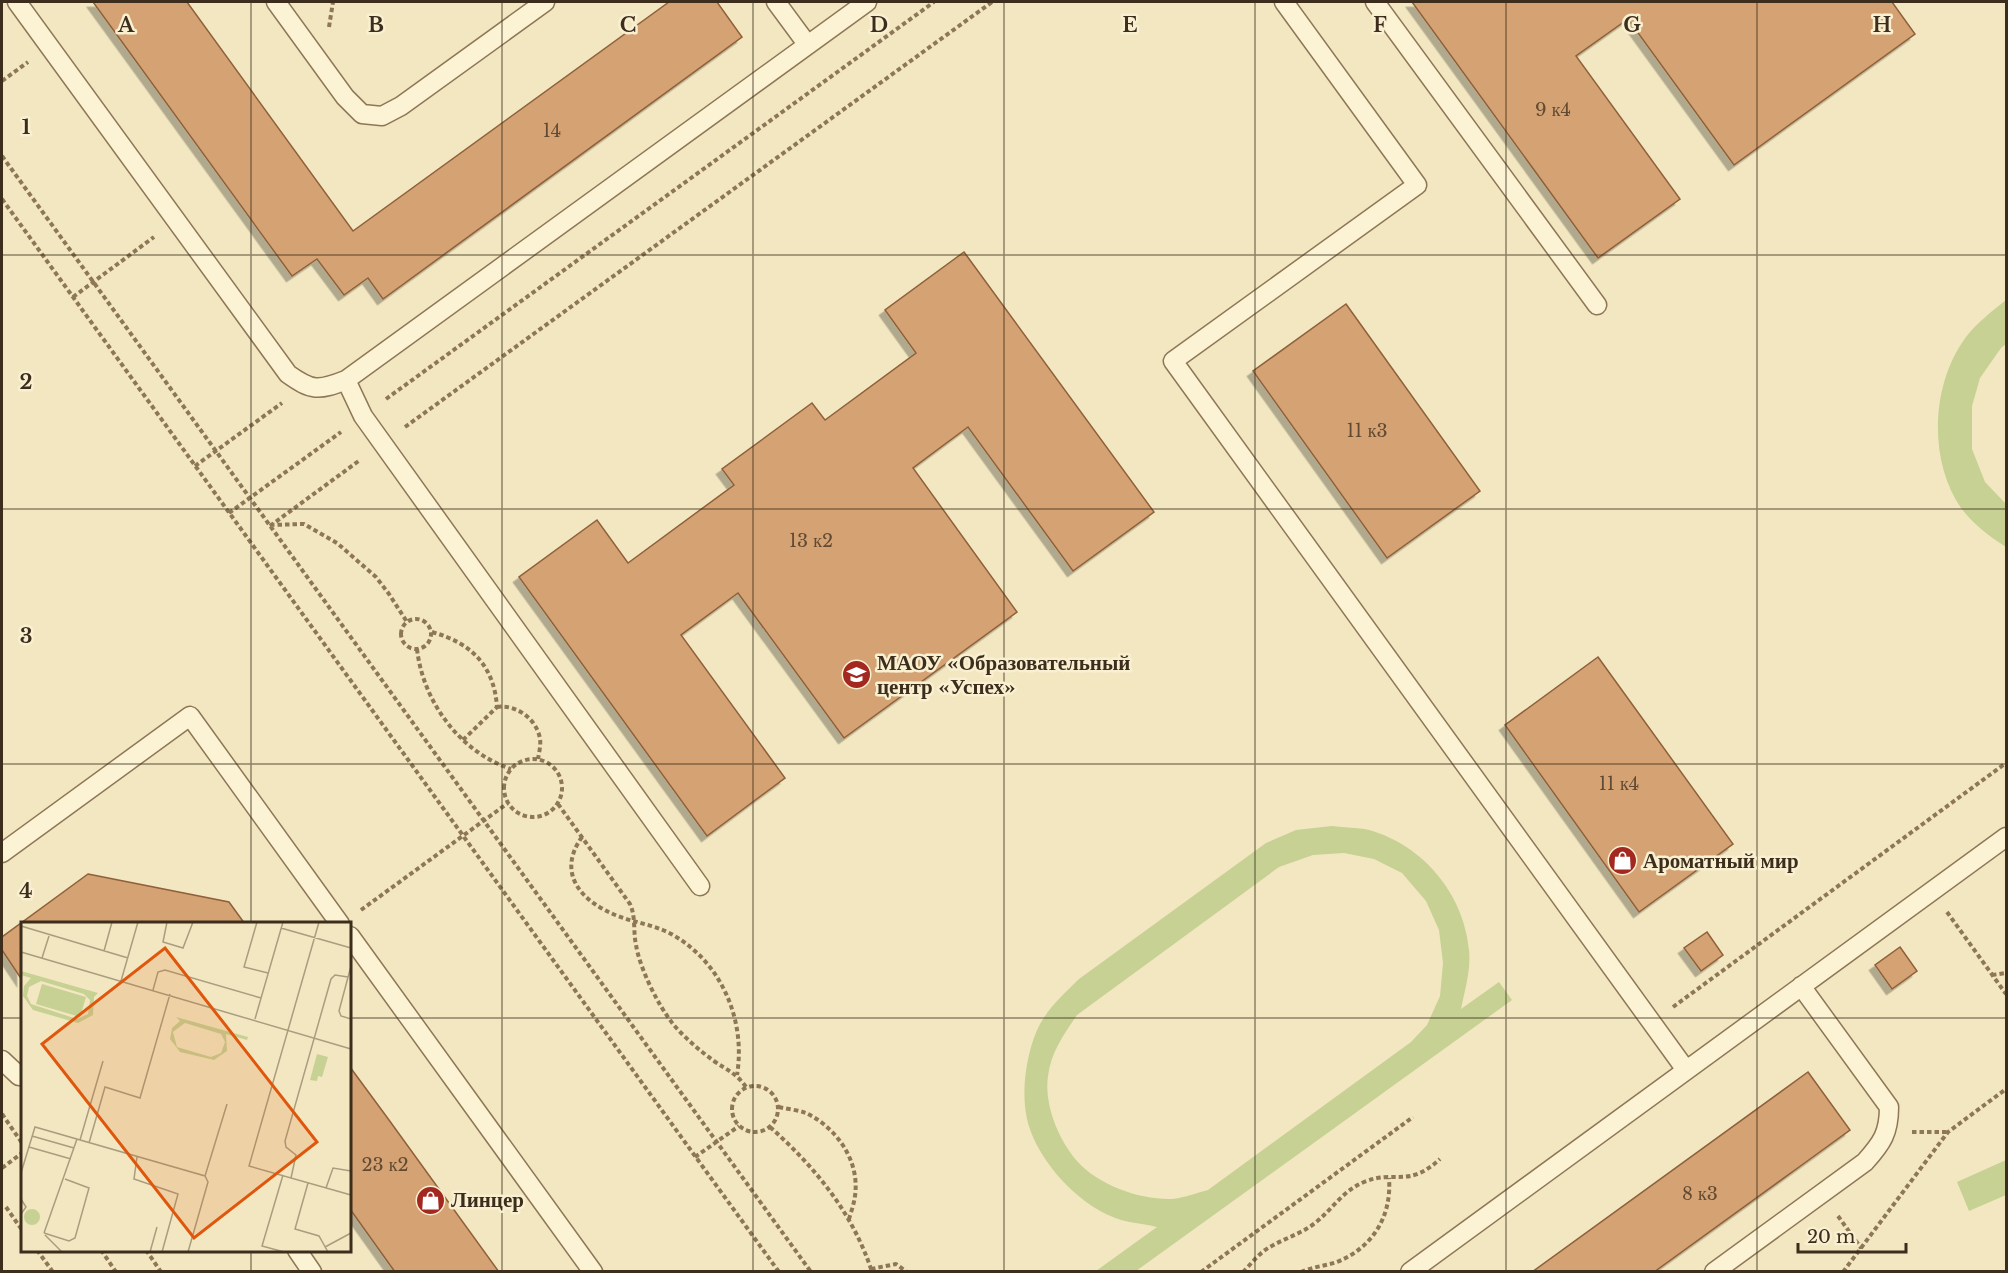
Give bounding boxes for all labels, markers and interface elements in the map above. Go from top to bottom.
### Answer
text: A [117,13,135,37]
text: B [368,13,384,37]
text: C [620,13,636,37]
text: D [870,13,888,37]
text: E [1122,13,1138,37]
text: F [1373,13,1387,37]
text: G [1623,13,1641,37]
text: H [1873,13,1892,37]
house number: 9 к4 [1535,99,1571,121]
text: 1 [22,115,31,139]
house number: 14 [543,120,561,142]
text: 2 [19,370,33,394]
house number: 11 к3 [1346,420,1388,442]
house number: 13 к2 [789,530,833,552]
text: 3 [20,624,32,648]
place label: МАОУ «Образовательный центр «Успех» [877,650,1130,700]
school or university icon: МАОУ «Образовательный центр «Успех» [840,659,872,691]
house number: 11 к4 [1599,773,1639,795]
shop icon: Ароматный мир [1606,845,1638,877]
place label: Ароматный мир [1643,848,1799,874]
text: 4 [19,879,33,903]
inset map [21,922,351,1252]
house number: 23 к2 [361,1154,409,1176]
house number: 8 к3 [1682,1183,1718,1205]
shop icon: Линцер [414,1184,446,1216]
place label: Линцер [451,1187,524,1213]
scale bar [1798,1216,1906,1254]
text: 20 m [1807,1226,1855,1248]

